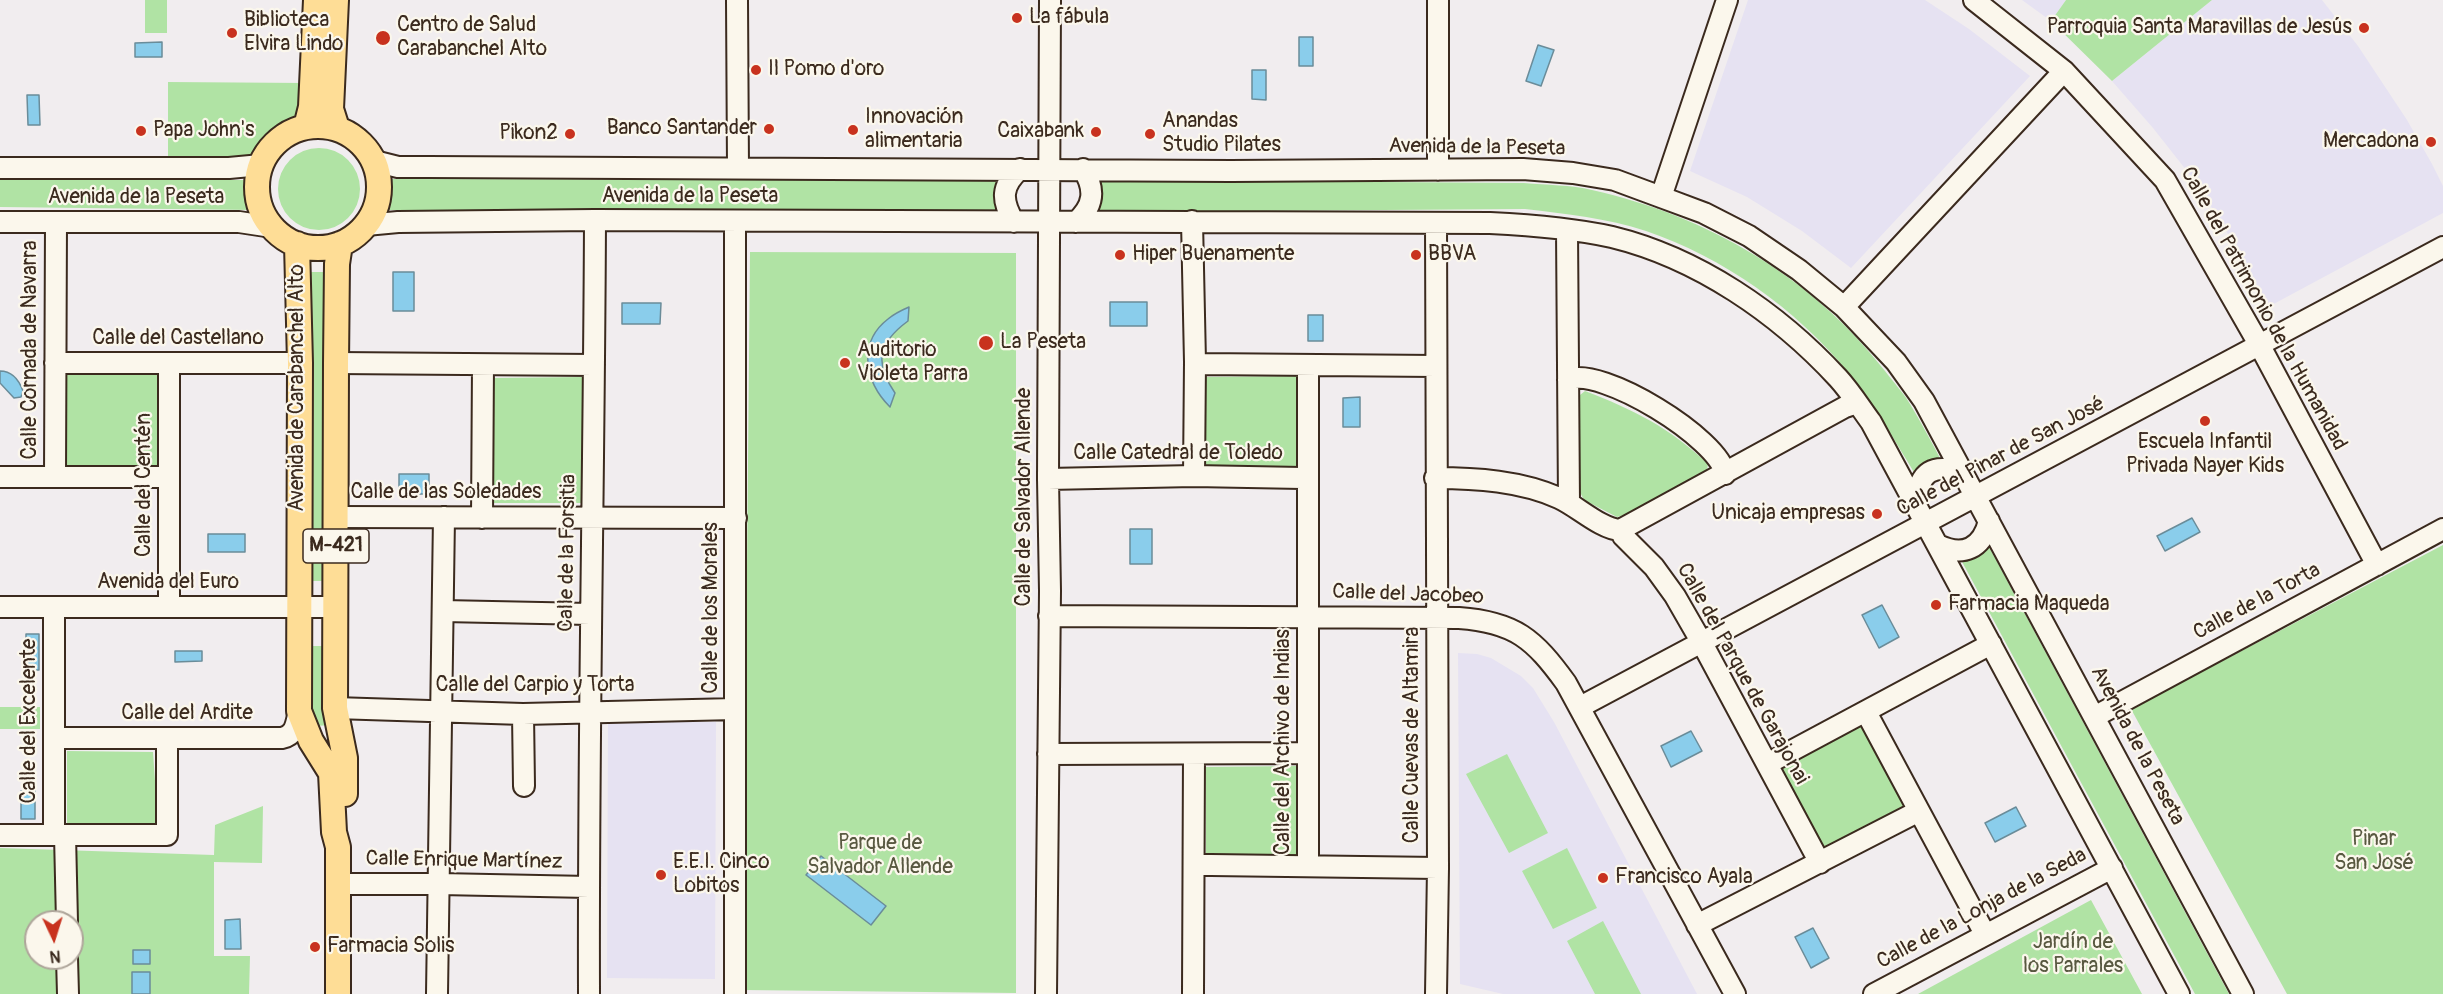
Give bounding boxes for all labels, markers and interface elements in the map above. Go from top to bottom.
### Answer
place label: La fábula [1029,5,1109,31]
place label: Biblioteca Elvira Lindo [244,8,343,58]
marker: La fábula [1010,11,1024,25]
place label: Centro de Salud Carabanchel Alto [397,13,547,63]
place label: Parroquia Santa Maravillas de Jesús [2047,15,2352,41]
marker: Parroquia Santa Maravillas de Jesús [2357,21,2371,35]
marker: Biblioteca Elvira Lindo [225,26,239,40]
marker: Centro de Salud Carabanchel Alto [374,29,392,47]
place label: Il Pomo d'oro [768,57,884,83]
marker: Il Pomo d'oro [749,63,763,77]
place label: Innovación alimentaria [865,105,963,155]
place label: Anandas Studio Pilates [1162,109,1281,159]
place label: Banco Santander [607,116,757,142]
place label: Papa John's [153,118,254,144]
place label: Caixabank [997,119,1084,145]
place label: Pikon2 [499,121,558,147]
marker: Banco Santander [762,122,776,136]
marker: Innovación alimentaria [846,123,860,137]
marker: Papa John's [134,124,148,138]
marker: Caixabank [1089,125,1103,139]
marker: Pikon2 [563,127,577,141]
marker: Anandas Studio Pilates [1143,127,1157,141]
place label: Mercadona [2323,129,2419,155]
street label: Avenida de la Peseta [1388,134,1566,162]
marker: Mercadona [2424,135,2438,149]
street label: Calle del Patrimonio de la Humanidad [2174,163,2352,455]
street label: Avenida de la Peseta [602,184,778,210]
street label: Avenida de la Peseta [48,185,224,211]
street label: Calle Cornada de Navarra [18,241,44,459]
place label: Hiper Buenamente [1132,242,1294,268]
place label: BBVA [1428,242,1476,268]
marker: Hiper Buenamente [1113,248,1127,262]
marker: BBVA [1409,248,1423,262]
street label: Avenida de Carabanchel Alto [285,264,311,512]
street label: Calle del Castellano [92,326,264,352]
place label: La Peseta [1000,330,1086,356]
marker: La Peseta [977,334,995,352]
place label: Auditorio Violeta Parra [857,338,968,388]
marker: Auditorio Violeta Parra [838,356,852,370]
street label: Calle de Salvador Allende [1012,388,1038,606]
street label: Calle del Pinar de San José [1893,391,2109,523]
street label: Calle del Centén [132,413,158,557]
marker: Escuela Infantil Privada Nayer Kids [2198,414,2212,428]
place label: Escuela Infantil Privada Nayer Kids [2126,430,2284,480]
street label: Calle Catedral de Toledo [1073,441,1283,467]
street label: Calle de la Forsitia [554,474,582,632]
street label: Calle de las Soledades [351,480,541,506]
place label: Unicaja empresas [1711,501,1865,527]
marker: Unicaja empresas [1870,507,1884,521]
street label: Calle de los Morales [699,522,725,694]
road number: M-421 [303,529,369,563]
street label: Calle de la Torta [2189,558,2325,646]
street label: Calle del Parque de Garajonai [1671,559,1813,789]
street label: Avenida del Euro [97,570,239,596]
street label: Calle del Jacobeo [1332,580,1484,610]
place label: Farmacia Maqueda [1948,592,2109,618]
marker: Farmacia Maqueda [1929,598,1943,612]
street label: Calle Cuevas de Altamira [1400,627,1426,843]
street label: Calle del Archivo de Indias [1271,629,1297,855]
street label: Calle del Excelente [17,639,43,803]
street label: Avenida de la Peseta [2084,662,2190,830]
street label: Calle del Carpio y Torta [436,673,634,699]
street label: Calle del Ardite [121,701,253,727]
park label: Pinar San José [2334,827,2414,877]
park label: Parque de Salvador Allende [807,831,953,881]
street label: Calle de la Lonja de la Seda [1873,843,2091,975]
street label: Calle Enrique Martínez [365,847,563,875]
place label: E.E.I. Cinco Lobitos [673,850,769,900]
place label: Francisco Ayala [1615,865,1753,891]
marker: E.E.I. Cinco Lobitos [654,868,668,882]
marker: Francisco Ayala [1596,871,1610,885]
north arrow [24,910,84,970]
park label: Jardín de los Parrales [2023,930,2123,980]
place label: Farmacia Solis [327,934,454,960]
marker: Farmacia Solis [308,940,322,954]
text: N [49,946,61,966]

